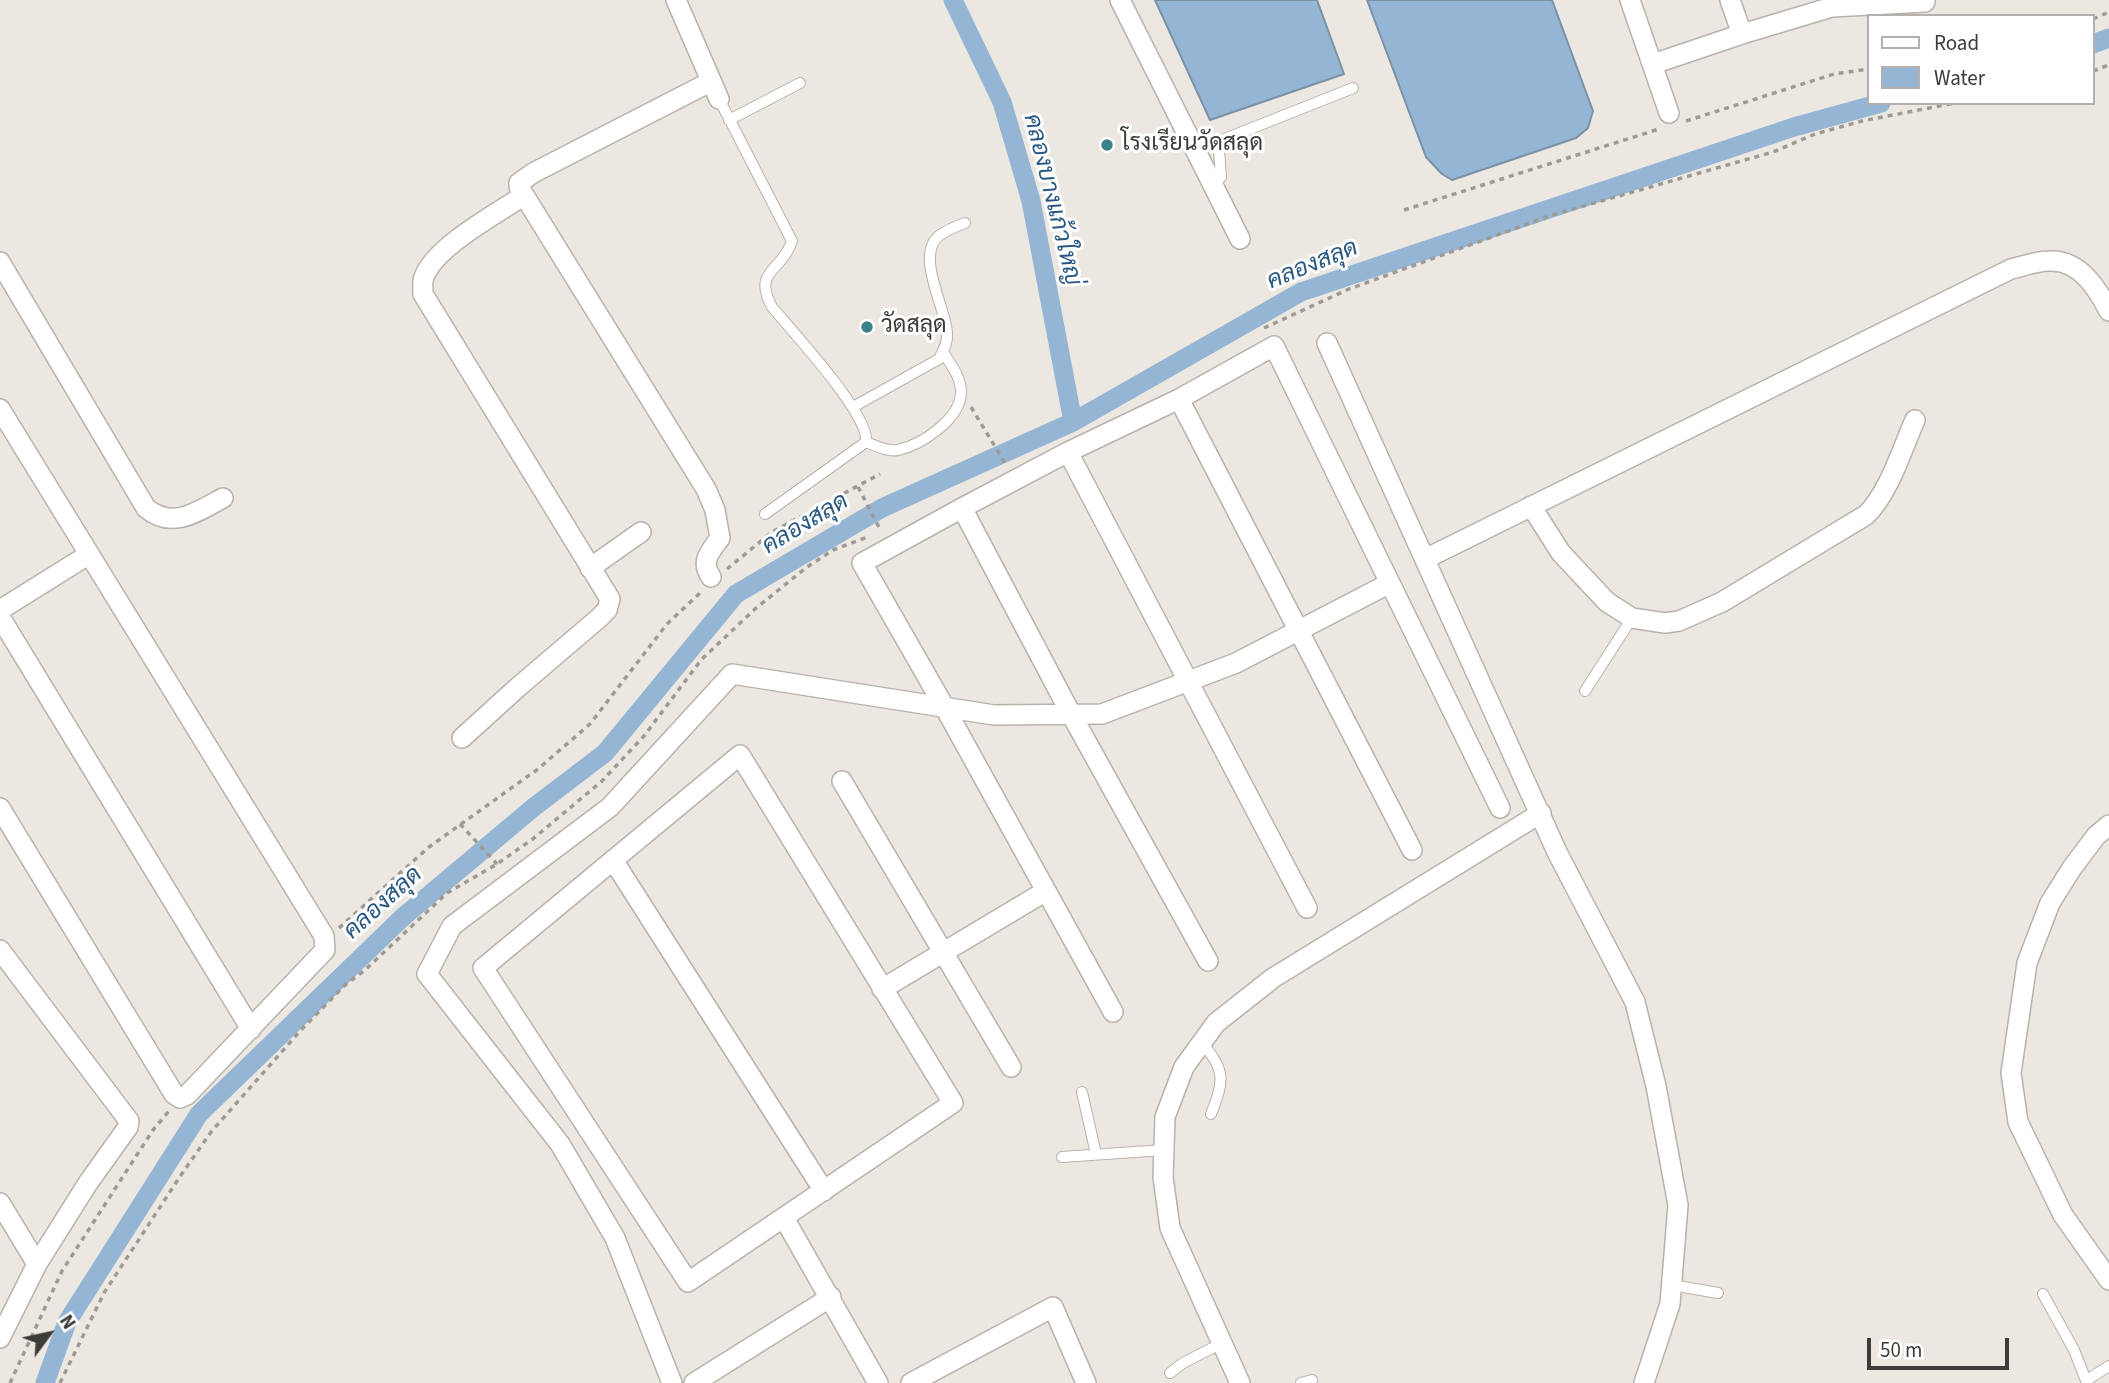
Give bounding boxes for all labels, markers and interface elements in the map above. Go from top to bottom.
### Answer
legend [1868,14,2095,105]
text: Road [1934,28,1979,58]
text: Water [1934,63,1985,93]
water label: คลองบางแก้วใหญ่ [1016,111,1086,289]
place label: โรงเรียนวัดสลุด [1121,131,1263,159]
marker: โรงเรียนวัดสลุด [1099,137,1115,153]
water label: คลองสลุด [1263,235,1363,297]
place label: วัดสลุด [881,313,947,341]
marker: วัดสลุด [859,319,875,335]
water label: คลองสลุด [758,488,854,562]
water label: คลองสลุด [339,861,429,947]
north arrow [14,1299,84,1369]
text: N [52,1310,82,1335]
scale bar [1871,1324,2013,1368]
text: 50 m [1880,1335,1922,1365]

